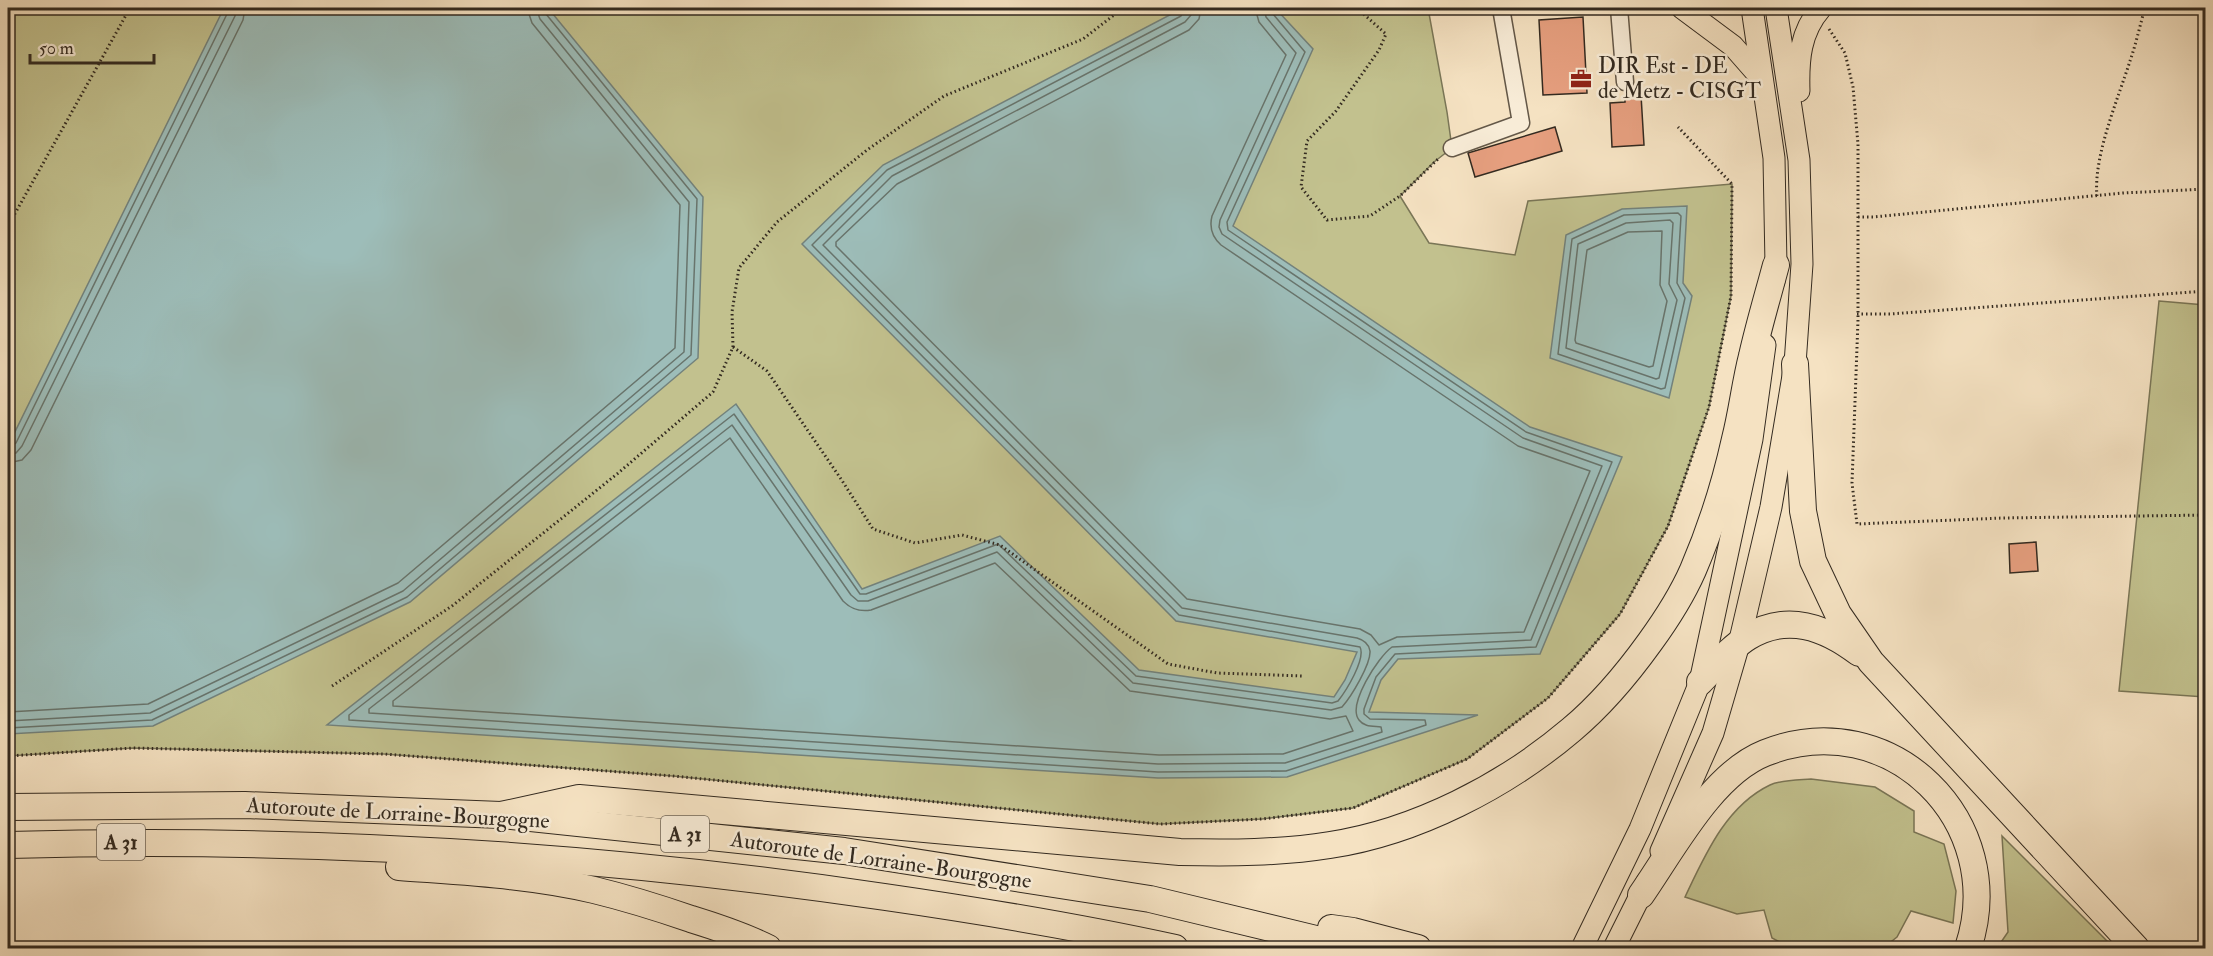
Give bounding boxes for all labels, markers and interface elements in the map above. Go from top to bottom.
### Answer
scale bar [30,27,154,65]
text: 50 m [39,37,74,60]
place label: DIR Est - DE de Metz - CISGT [1598,52,1762,105]
office icon: DIR Est - DE de Metz - CISGT [1569,67,1593,91]
street label: Autoroute de Lorraine-Bourgogne [245,791,550,835]
road number: A 31 [661,816,709,852]
road number: A 31 [97,824,145,860]
street label: Autoroute de Lorraine-Bourgogne [728,825,1033,895]

